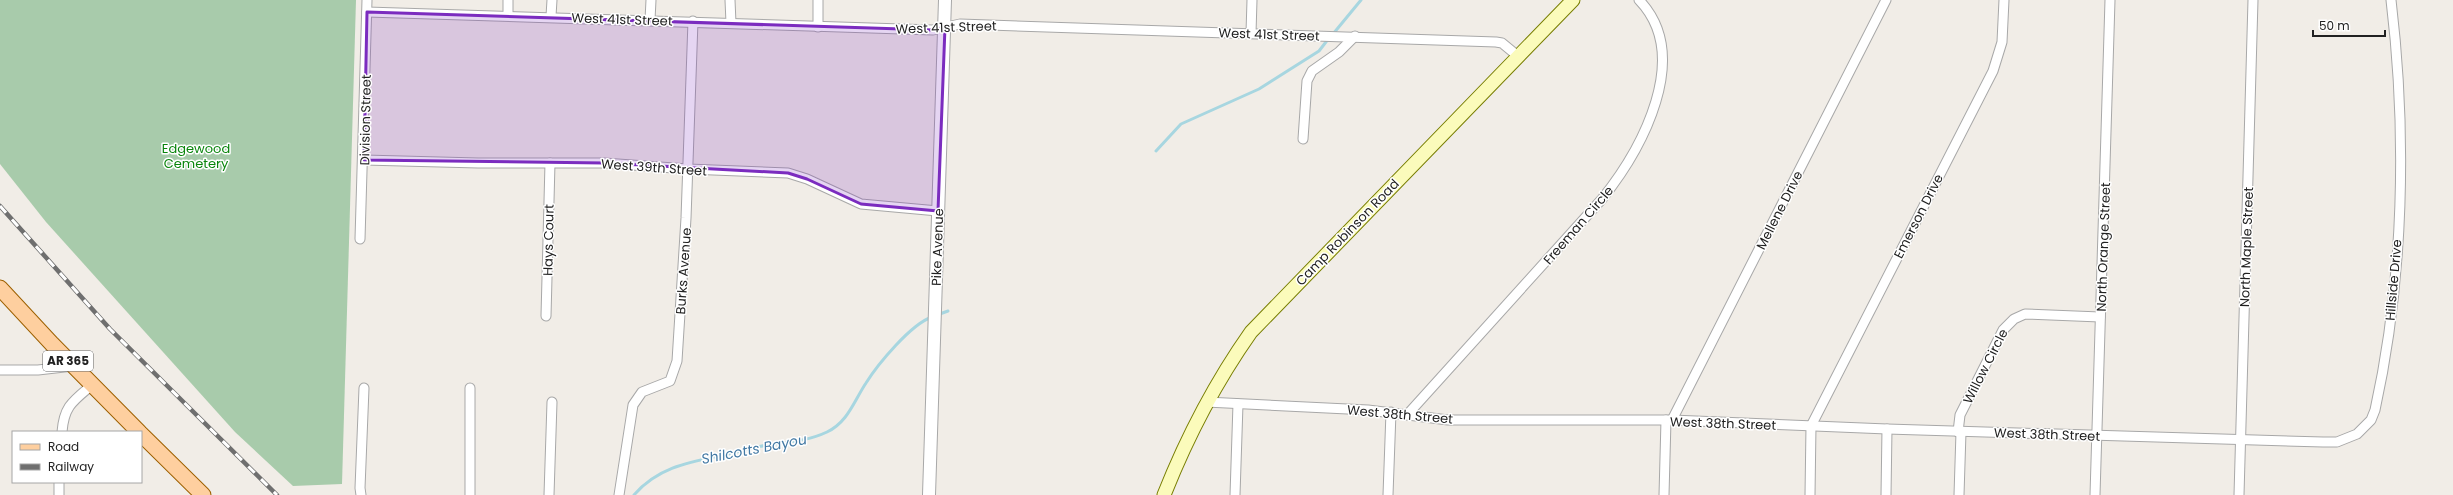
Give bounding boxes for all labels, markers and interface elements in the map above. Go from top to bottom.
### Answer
street label: West 41st Street [571,8,673,31]
scale bar [2313,12,2385,38]
street label: West 41st Street [895,16,997,39]
text: 50 m [2319,17,2350,34]
street label: West 41st Street [1218,23,1320,46]
street label: Division Street [355,74,376,166]
park label: Edgewood Cemetery [162,139,230,173]
street label: West 39th Street [600,154,708,181]
street label: Mellene Drive [1751,168,1807,253]
street label: Emerson Drive [1889,171,1948,262]
street label: Camp Robinson Road [1291,175,1403,290]
street label: Freeman Circle [1539,182,1618,269]
street label: North Orange Street [2092,182,2115,312]
street label: North Maple Street [2235,186,2258,308]
street label: Hays Court [538,204,559,276]
street label: Pike Avenue [927,208,948,286]
street label: Burks Avenue [671,227,696,315]
street label: Hillside Drive [2380,239,2407,321]
street label: Willow Circle [1958,325,2013,407]
road number: AR 365 [43,351,93,371]
street label: West 38th Street [1346,400,1454,429]
street label: West 38th Street [1670,412,1777,435]
street label: West 38th Street [1994,423,2101,446]
water label: Shilcotts Bayou [700,429,808,469]
legend [12,431,142,483]
text: Road [48,438,79,455]
text: Railway [48,458,94,475]

